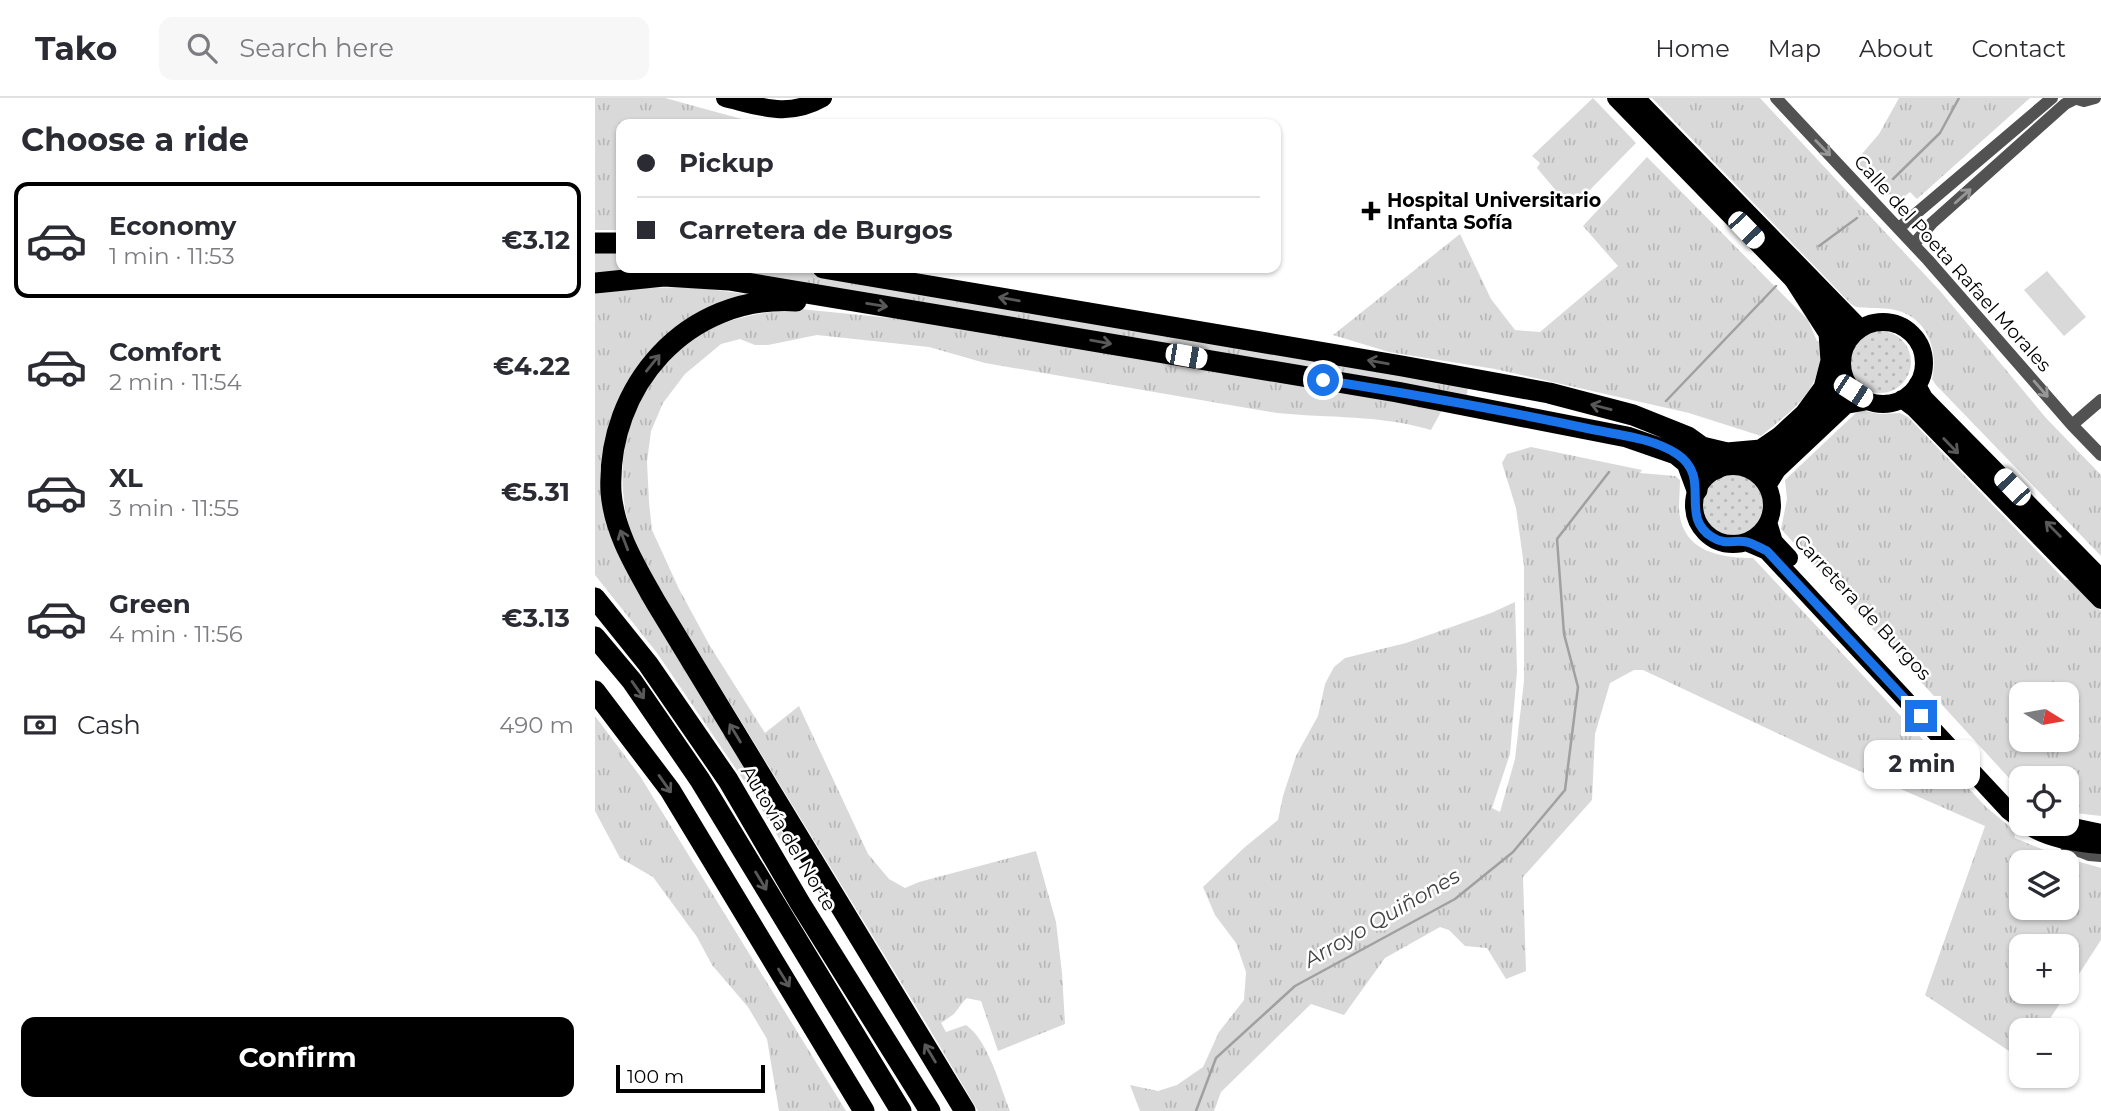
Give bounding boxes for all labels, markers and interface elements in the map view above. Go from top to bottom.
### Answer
search box [159,17,649,80]
text: Tako [35,28,117,68]
icon: search [183,29,221,67]
text: Search here [239,32,394,64]
text: Home [1655,34,1730,63]
text: Map [1768,34,1821,63]
text: About [1859,34,1933,63]
text: Contact [1971,34,2066,63]
text: Choose a ride [21,120,249,159]
one-way arrow [1815,139,1832,156]
text: Pickup [679,147,774,179]
street label: Calle del Poeta Rafael Morales [1849,150,2056,376]
one-way arrow [1953,188,1971,204]
place label: Hospital Universitario Infanta Sofía [1387,189,1601,234]
marker: Hospital Universitario Infanta Sofía [1361,201,1381,221]
car [1724,208,1769,252]
icon: car [25,209,88,272]
text: Economy [109,210,236,242]
text: Carretera de Burgos [679,214,953,246]
text: €3.12 [502,224,570,256]
text: 1 min · 11:53 [109,242,235,270]
one-way arrow [998,292,1021,305]
one-way arrow [865,299,888,312]
icon: car [25,335,88,398]
text: Comfort [109,336,221,368]
one-way arrow [1090,336,1112,349]
car [1164,342,1209,370]
text: €4.22 [493,350,570,382]
one-way arrow [645,354,661,372]
one-way arrow [1367,355,1390,368]
route start [1307,364,1339,396]
text: 2 min · 11:54 [109,368,242,396]
car [1830,371,1877,411]
one-way arrow [2033,380,2049,398]
one-way arrow [1590,400,1613,413]
one-way arrow [1943,437,1960,454]
icon: car [25,461,88,524]
text: XL [109,462,143,494]
car [1990,465,2035,509]
text: €5.31 [501,476,570,508]
text: 3 min · 11:55 [109,494,239,522]
one-way arrow [2045,521,2062,538]
one-way arrow [616,530,629,552]
street label: Carretera de Burgos [1789,530,1936,685]
icon: car [25,587,88,650]
text: Green [109,588,191,620]
text: €3.13 [502,602,570,634]
text: 4 min · 11:56 [109,620,243,648]
one-way arrow [631,680,645,699]
north arrow [2009,682,2079,752]
map controls [2009,682,2079,1088]
route end [1905,700,1937,732]
icon: cash [21,706,59,744]
text: Cash [77,709,141,741]
text: 490 m [499,711,574,739]
one-way arrow [728,723,742,743]
callout: 2 min [1863,740,1979,790]
text: 2 min [1888,750,1956,778]
street label: Autovía del Norte [736,761,841,915]
button: locate [2009,766,2079,836]
one-way arrow [658,774,672,793]
button: layers [2009,850,2079,920]
water label: Arroyo Quiñones [1298,863,1464,973]
one-way arrow [755,870,769,890]
button: + [2009,934,2079,1004]
one-way arrow [778,968,792,988]
button: Confirm [21,1017,574,1097]
button: − [2009,1018,2079,1088]
one-way arrow [923,1043,937,1063]
scale bar [616,1062,765,1094]
text: 100 m [627,1065,684,1088]

